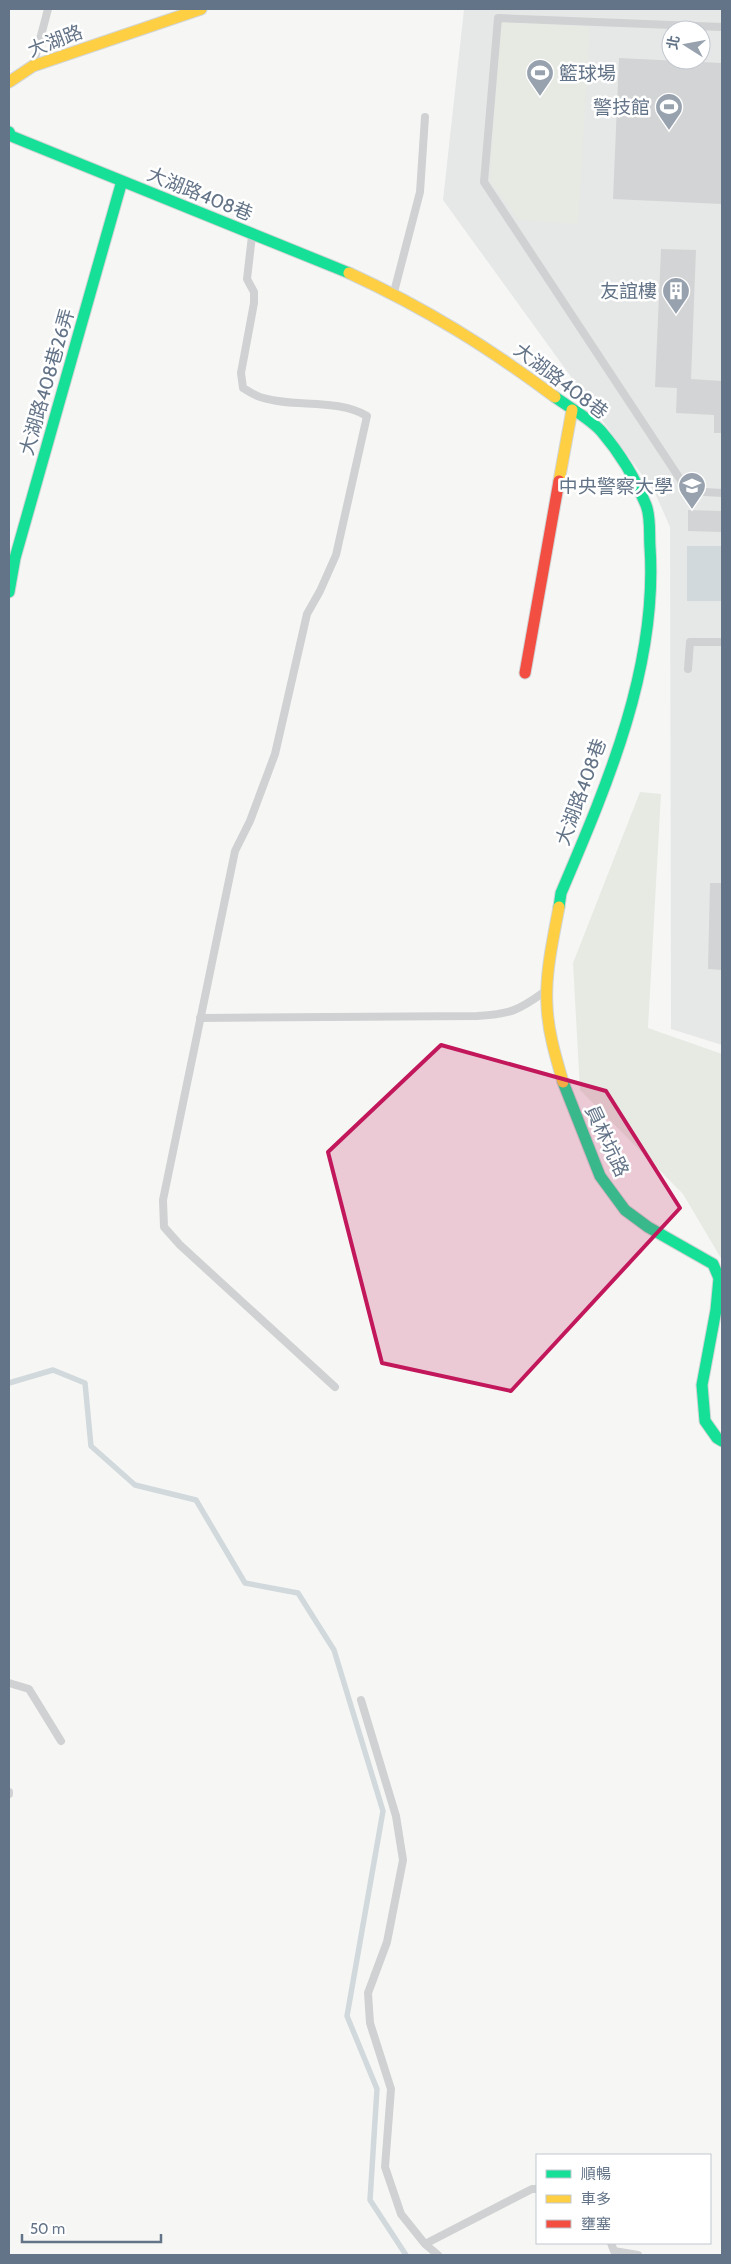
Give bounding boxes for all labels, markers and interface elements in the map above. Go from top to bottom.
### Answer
street label: 大湖路 [24,20,86,62]
north arrow [661,20,711,70]
text: 北 [663,34,683,51]
sports icon: 籃球場 [525,58,555,97]
place label: 籃球場 [559,62,616,85]
sports icon: 警技館 [654,92,684,131]
place label: 警技館 [593,96,650,119]
street label: 大湖路408巷 [144,162,256,226]
building icon: 友誼樓 [661,276,691,315]
place label: 友誼樓 [600,280,657,303]
street label: 大湖路408巷26弄 [15,306,79,458]
street label: 大湖路408巷 [509,338,613,424]
school or university icon: 中央警察大學 [677,471,707,510]
place label: 中央警察大學 [559,475,673,498]
street label: 大湖路408巷 [551,736,611,848]
street label: 員林坑路 [581,1102,633,1180]
legend [536,2154,711,2244]
text: 順暢 [581,2165,611,2183]
text: 車多 [581,2190,611,2208]
scale bar [22,2212,161,2244]
text: 壅塞 [581,2215,611,2233]
text: 50 m [30,2220,65,2238]

